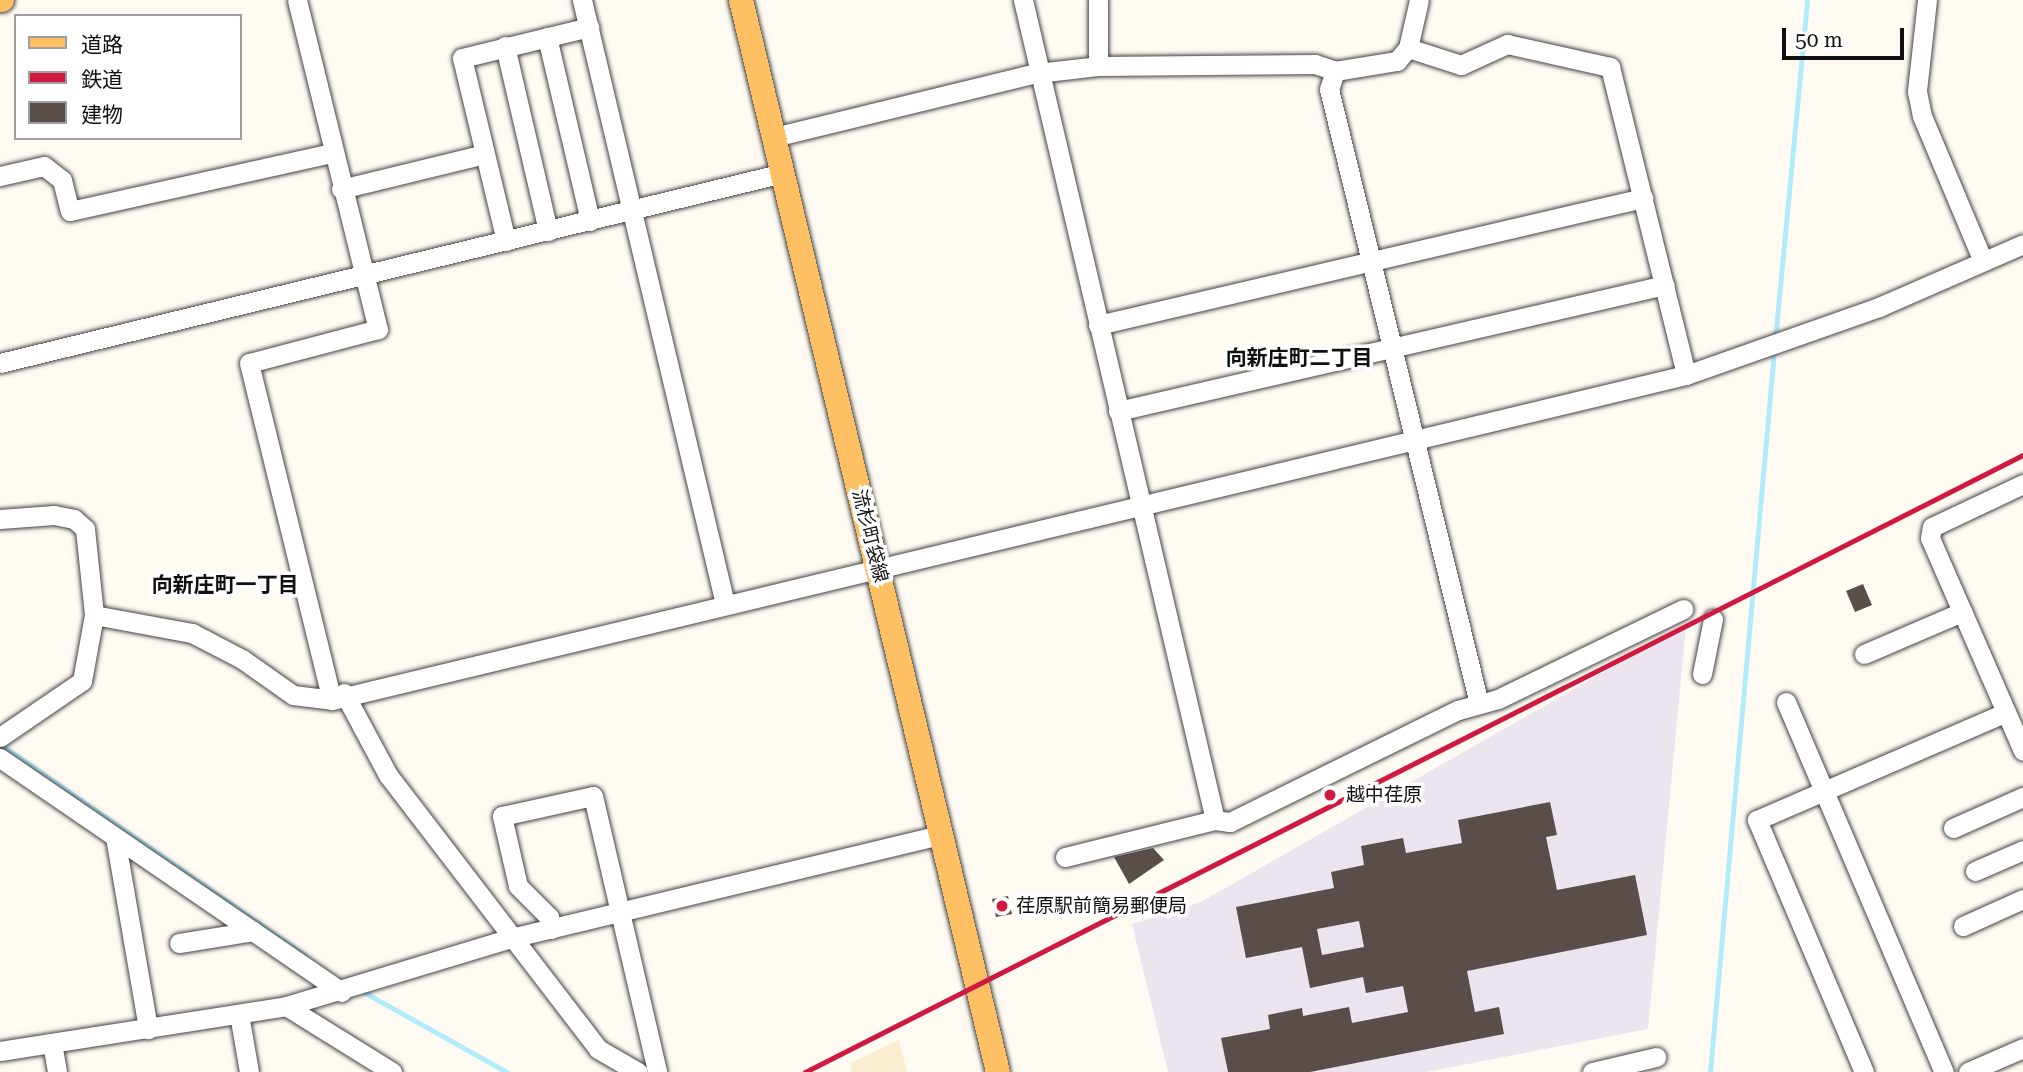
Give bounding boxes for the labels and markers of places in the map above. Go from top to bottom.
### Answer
place label: 越中荏原 [1346,784,1422,806]
marker: 越中荏原 [1320,785,1340,805]
place label: 荏原駅前簡易郵便局 [1016,895,1187,917]
marker: 荏原駅前簡易郵便局 [994,898,1010,914]

